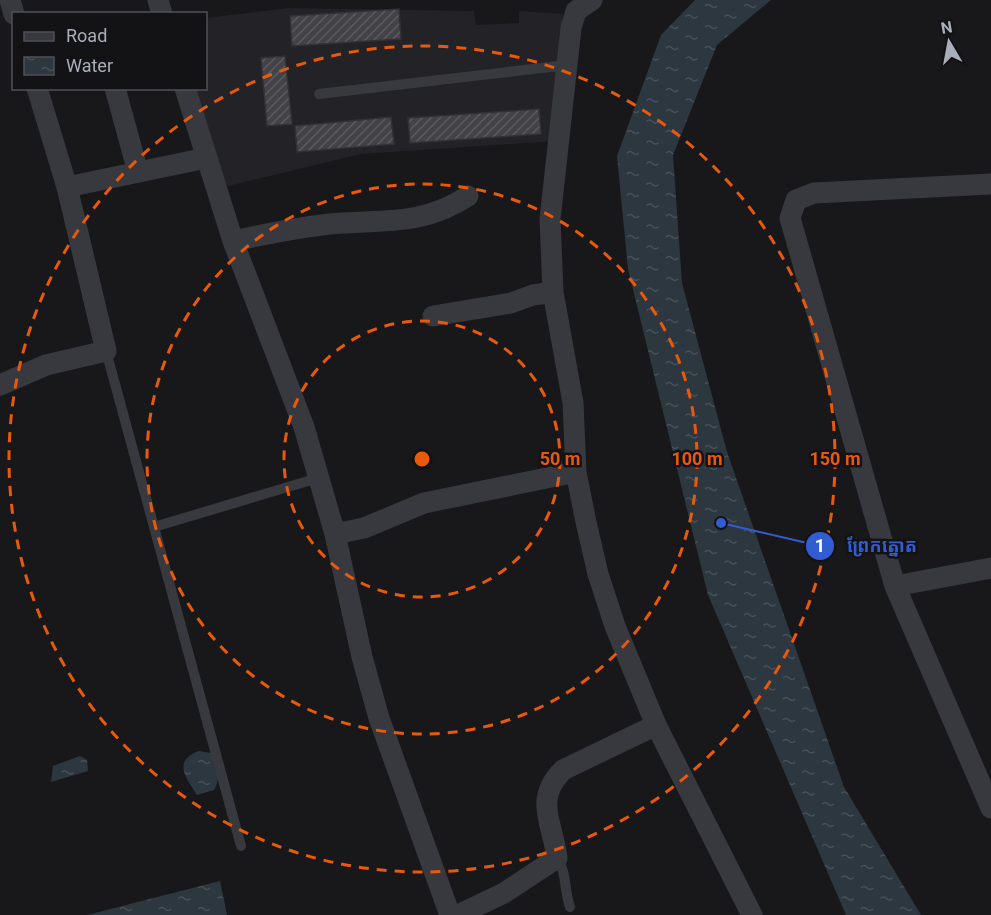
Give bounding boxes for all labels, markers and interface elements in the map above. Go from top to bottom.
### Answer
legend [12,12,207,90]
north arrow [919,12,979,72]
text: N [939,17,954,38]
text: Road [66,25,107,46]
text: Water [66,55,113,76]
text: 50 m [540,448,580,469]
text: 100 m [671,448,723,469]
text: 150 m [809,448,861,469]
centre of rings [412,449,432,469]
callout: ព្រែកត្នោត [805,528,929,564]
text: 1 [815,535,825,556]
text: ព្រែកត្នោត [847,535,917,557]

